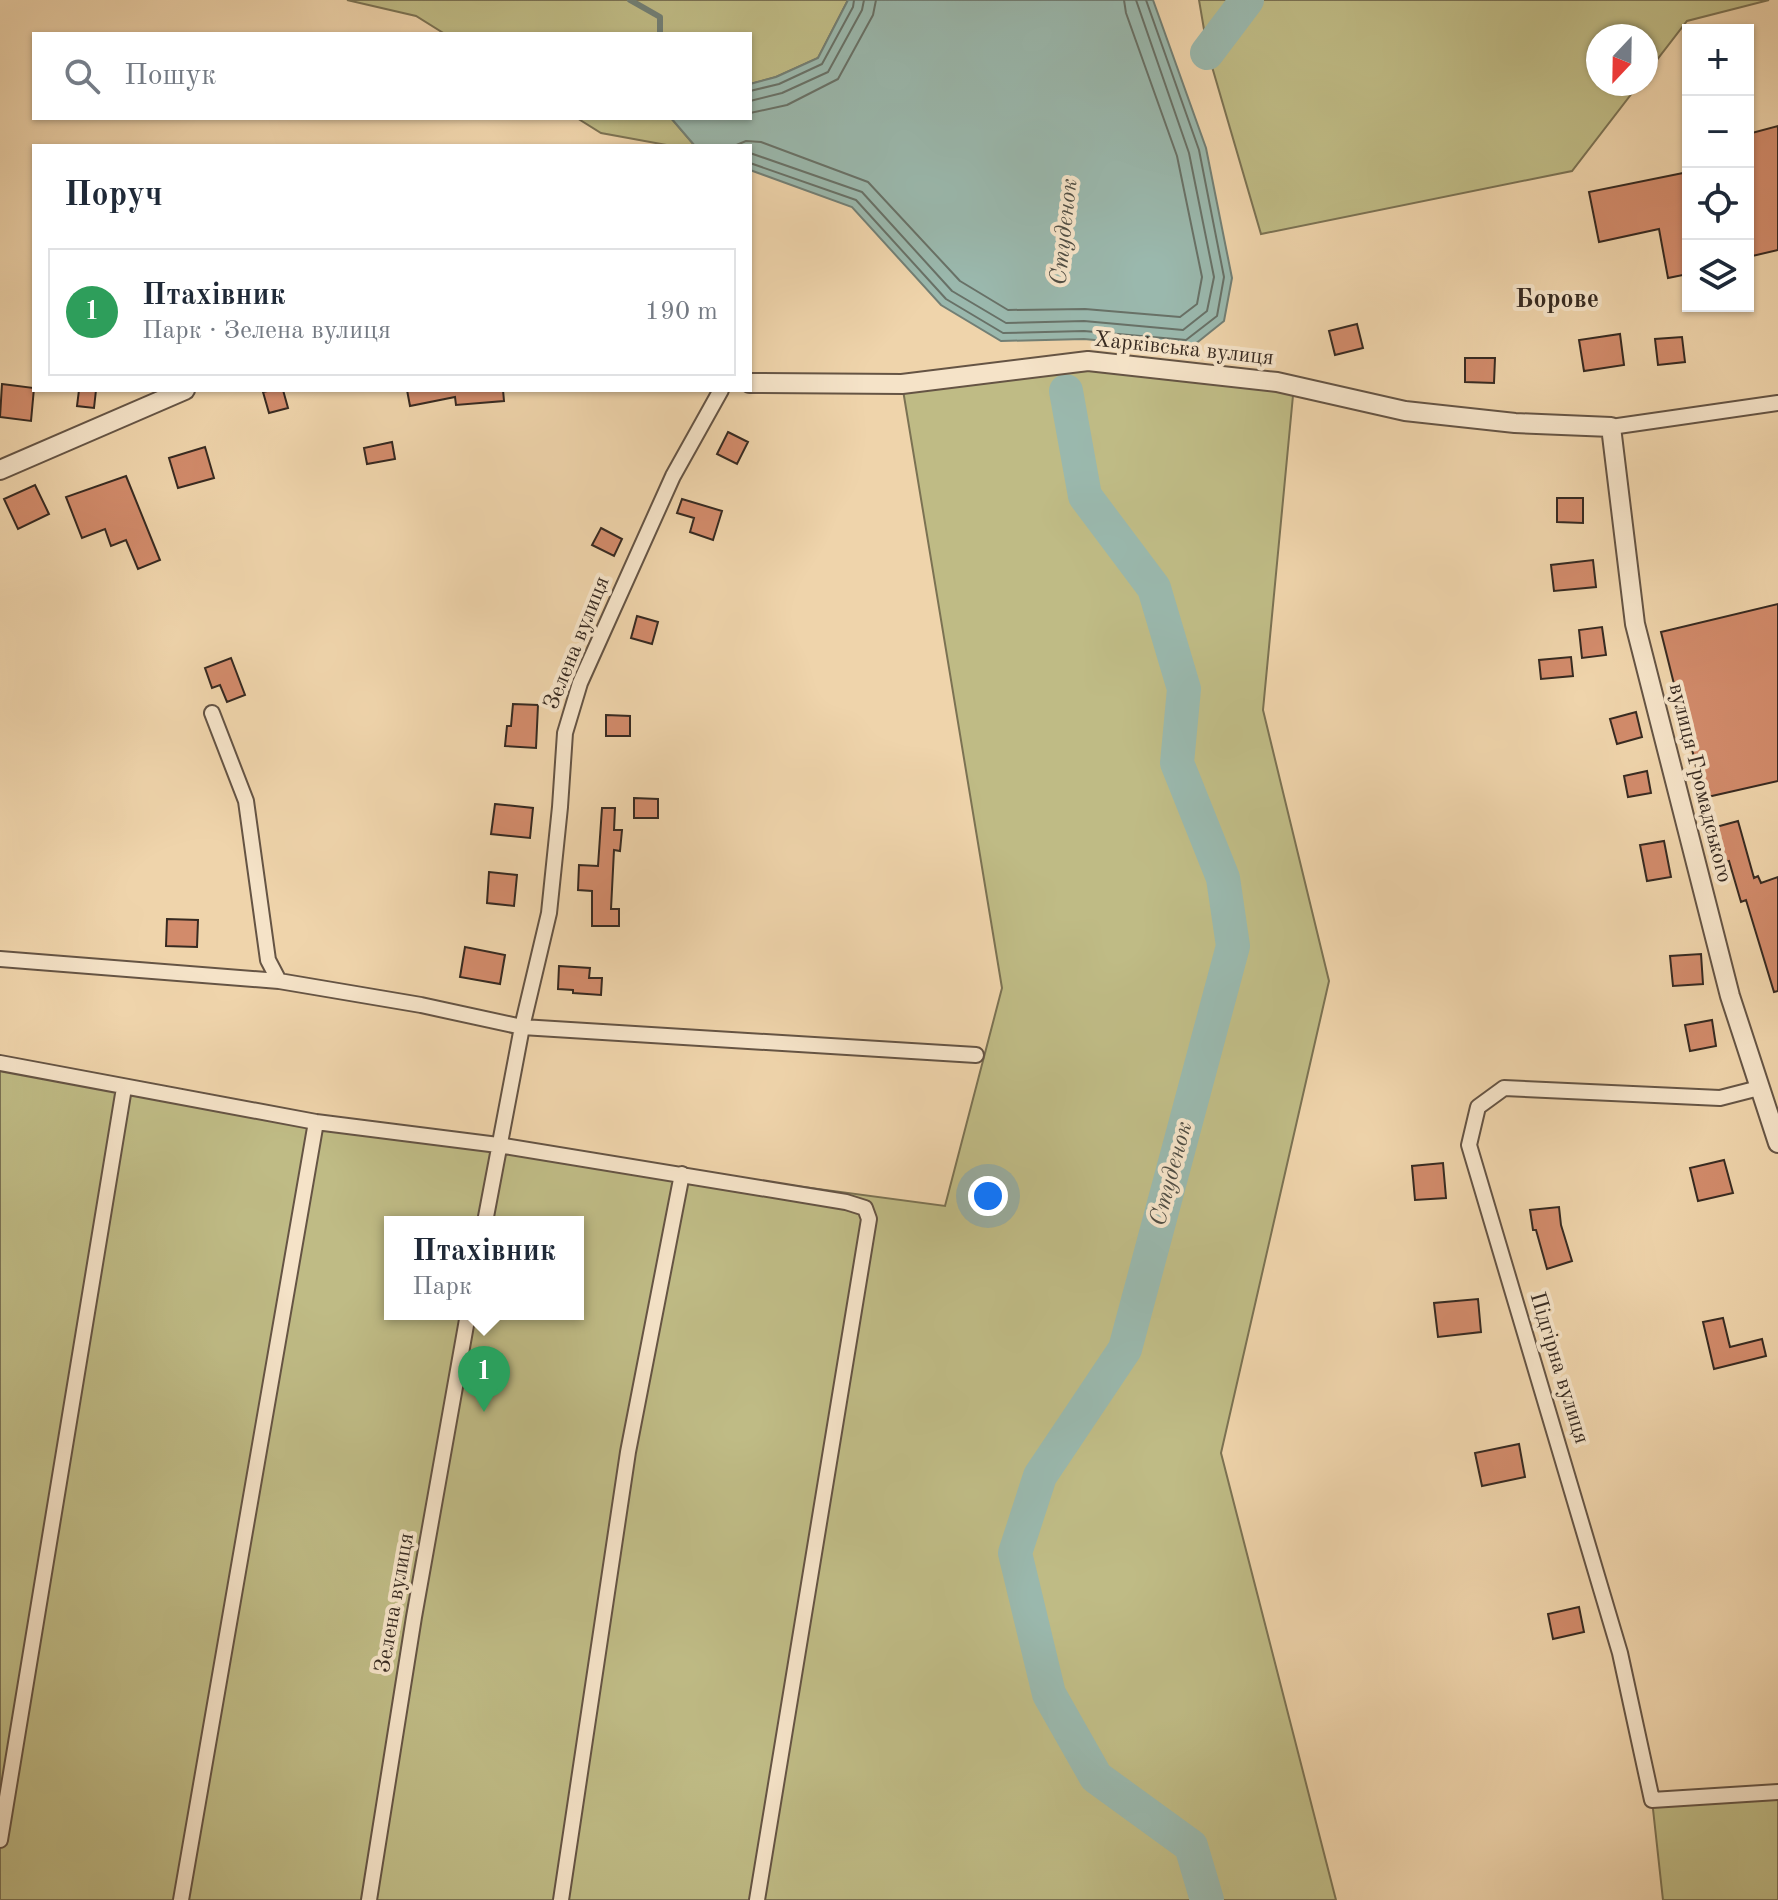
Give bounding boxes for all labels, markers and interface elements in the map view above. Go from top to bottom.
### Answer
north arrow [1586,24,1658,96]
map controls [1682,24,1754,312]
button: + [1682,24,1754,96]
search box [32,32,752,120]
icon: search [60,54,104,98]
text: Пошук [124,61,216,91]
button: − [1682,96,1754,168]
button: locate [1682,168,1754,240]
water label: Студенок [1047,177,1083,287]
text: Поруч [64,179,163,213]
button: layers [1682,240,1754,312]
text: Птахівник [142,281,286,311]
district label: Борове [1515,287,1599,313]
text: 1 [84,299,100,325]
text: 190 m [645,299,718,325]
text: Парк · Зелена вулиця [142,318,391,344]
street label: Харківська вулиця [1093,329,1275,369]
street label: Зелена вулиця [540,573,614,713]
street label: вулиця Громадського [1665,681,1735,885]
water label: Студенок [1147,1119,1197,1229]
your location [968,1176,1008,1216]
popup [384,1216,584,1320]
text: Птахівник [412,1237,556,1267]
text: Парк [412,1274,472,1300]
street label: Підгірна вулиця [1525,1289,1593,1447]
pin: 1 [458,1346,510,1412]
street label: Зелена вулиця [372,1531,418,1675]

